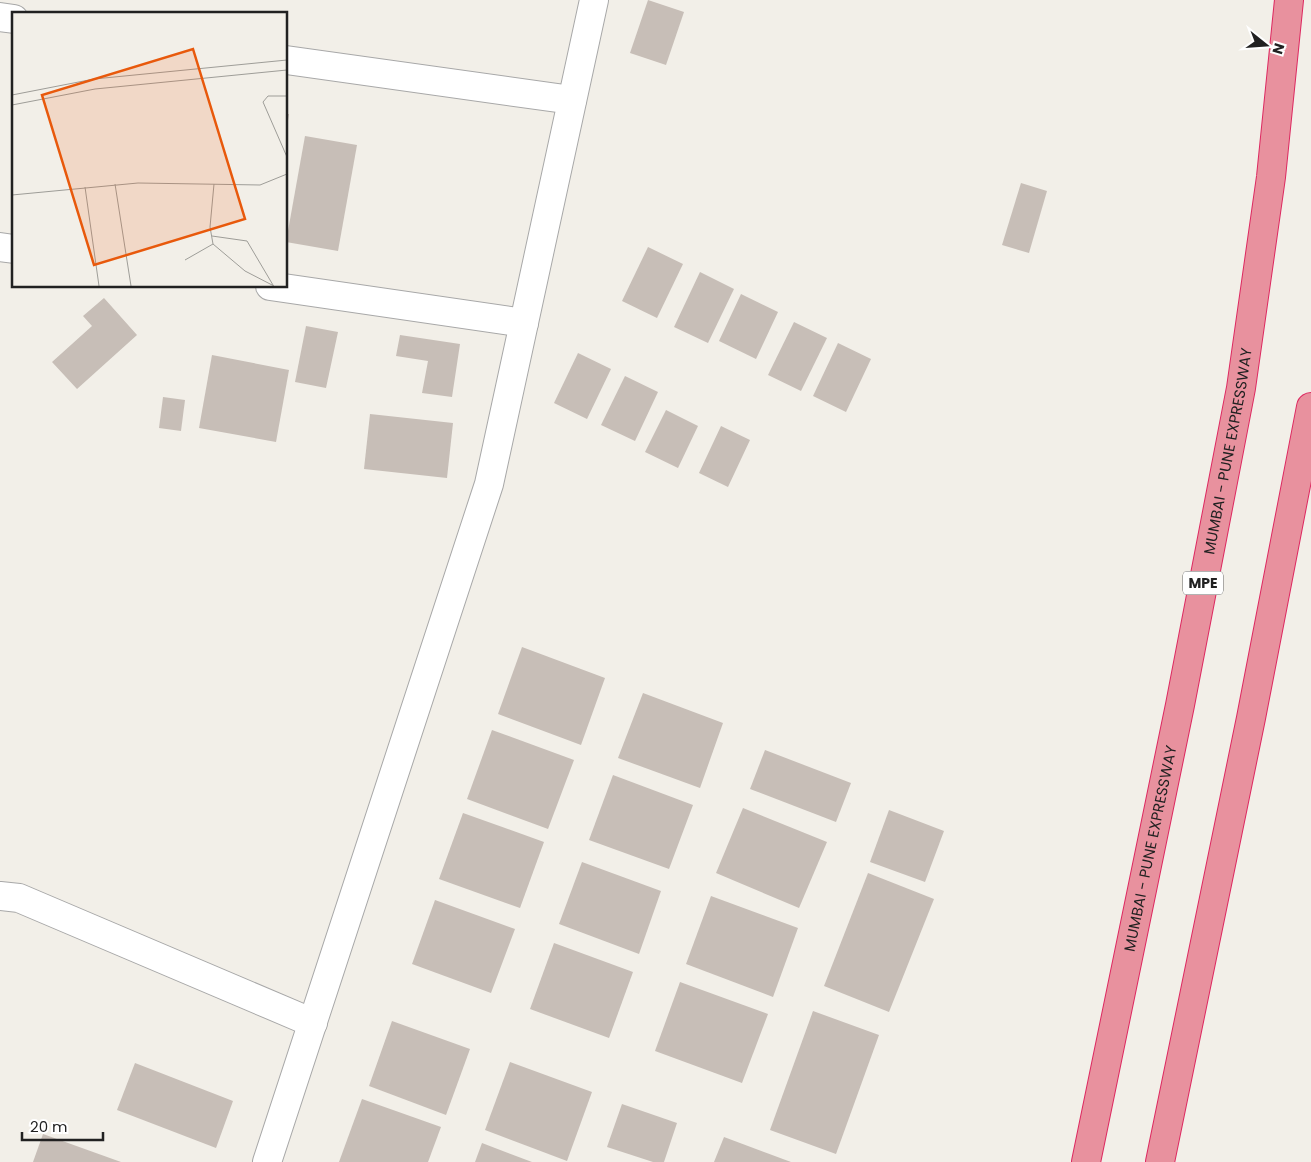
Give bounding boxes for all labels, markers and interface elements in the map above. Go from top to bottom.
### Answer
inset map [12,12,288,288]
north arrow [1241,20,1291,70]
text: N [1267,41,1290,57]
street label: MUMBAI - PUNE EXPRESSWAY [1198,346,1257,556]
road number: MPE [1183,572,1223,594]
street label: MUMBAI - PUNE EXPRESSWAY [1119,743,1181,953]
scale bar [22,1110,104,1142]
text: 20 m [30,1116,68,1137]

